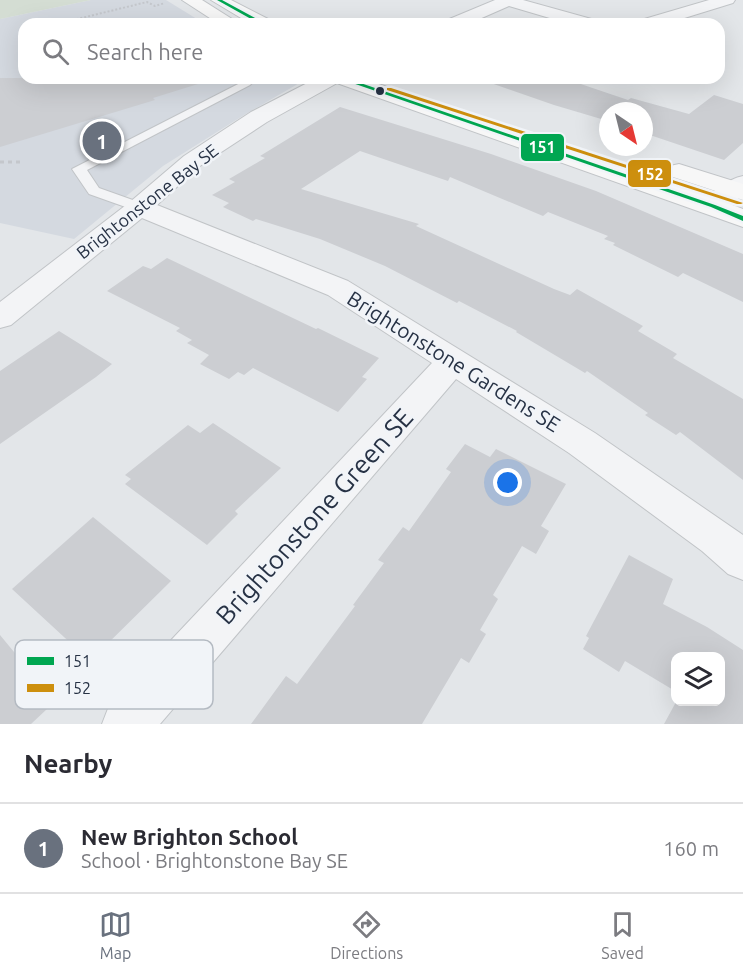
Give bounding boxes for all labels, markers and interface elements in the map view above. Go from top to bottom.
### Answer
search box [18,18,725,84]
icon: search [39,35,72,68]
text: Search here [87,39,203,64]
unlabelled marker [374,85,386,97]
north arrow [599,102,653,156]
pin: 1 [82,118,122,164]
line badge: 151 [520,133,565,162]
text: 151 [528,138,556,156]
street label: Brightonstone Bay SE [72,140,222,262]
line badge: 152 [627,159,672,188]
text: 152 [636,165,664,183]
street label: Brightonstone Gardens SE [343,286,565,436]
street label: Brightonstone Green SE [210,403,418,629]
your location [493,468,522,497]
legend [15,640,213,709]
text: 151 [64,652,91,670]
map controls [671,652,725,706]
button: layers [671,652,725,706]
text: 152 [64,679,91,697]
text: Nearby [24,749,112,778]
text: New Brighton School [81,824,298,849]
text: 1 [38,837,49,860]
text: 160 m [663,837,719,860]
text: School · Brightonstone Bay SE [81,849,348,872]
tab: Map [99,908,132,962]
tab: Directions [330,908,403,962]
tab: Saved [601,908,644,962]

